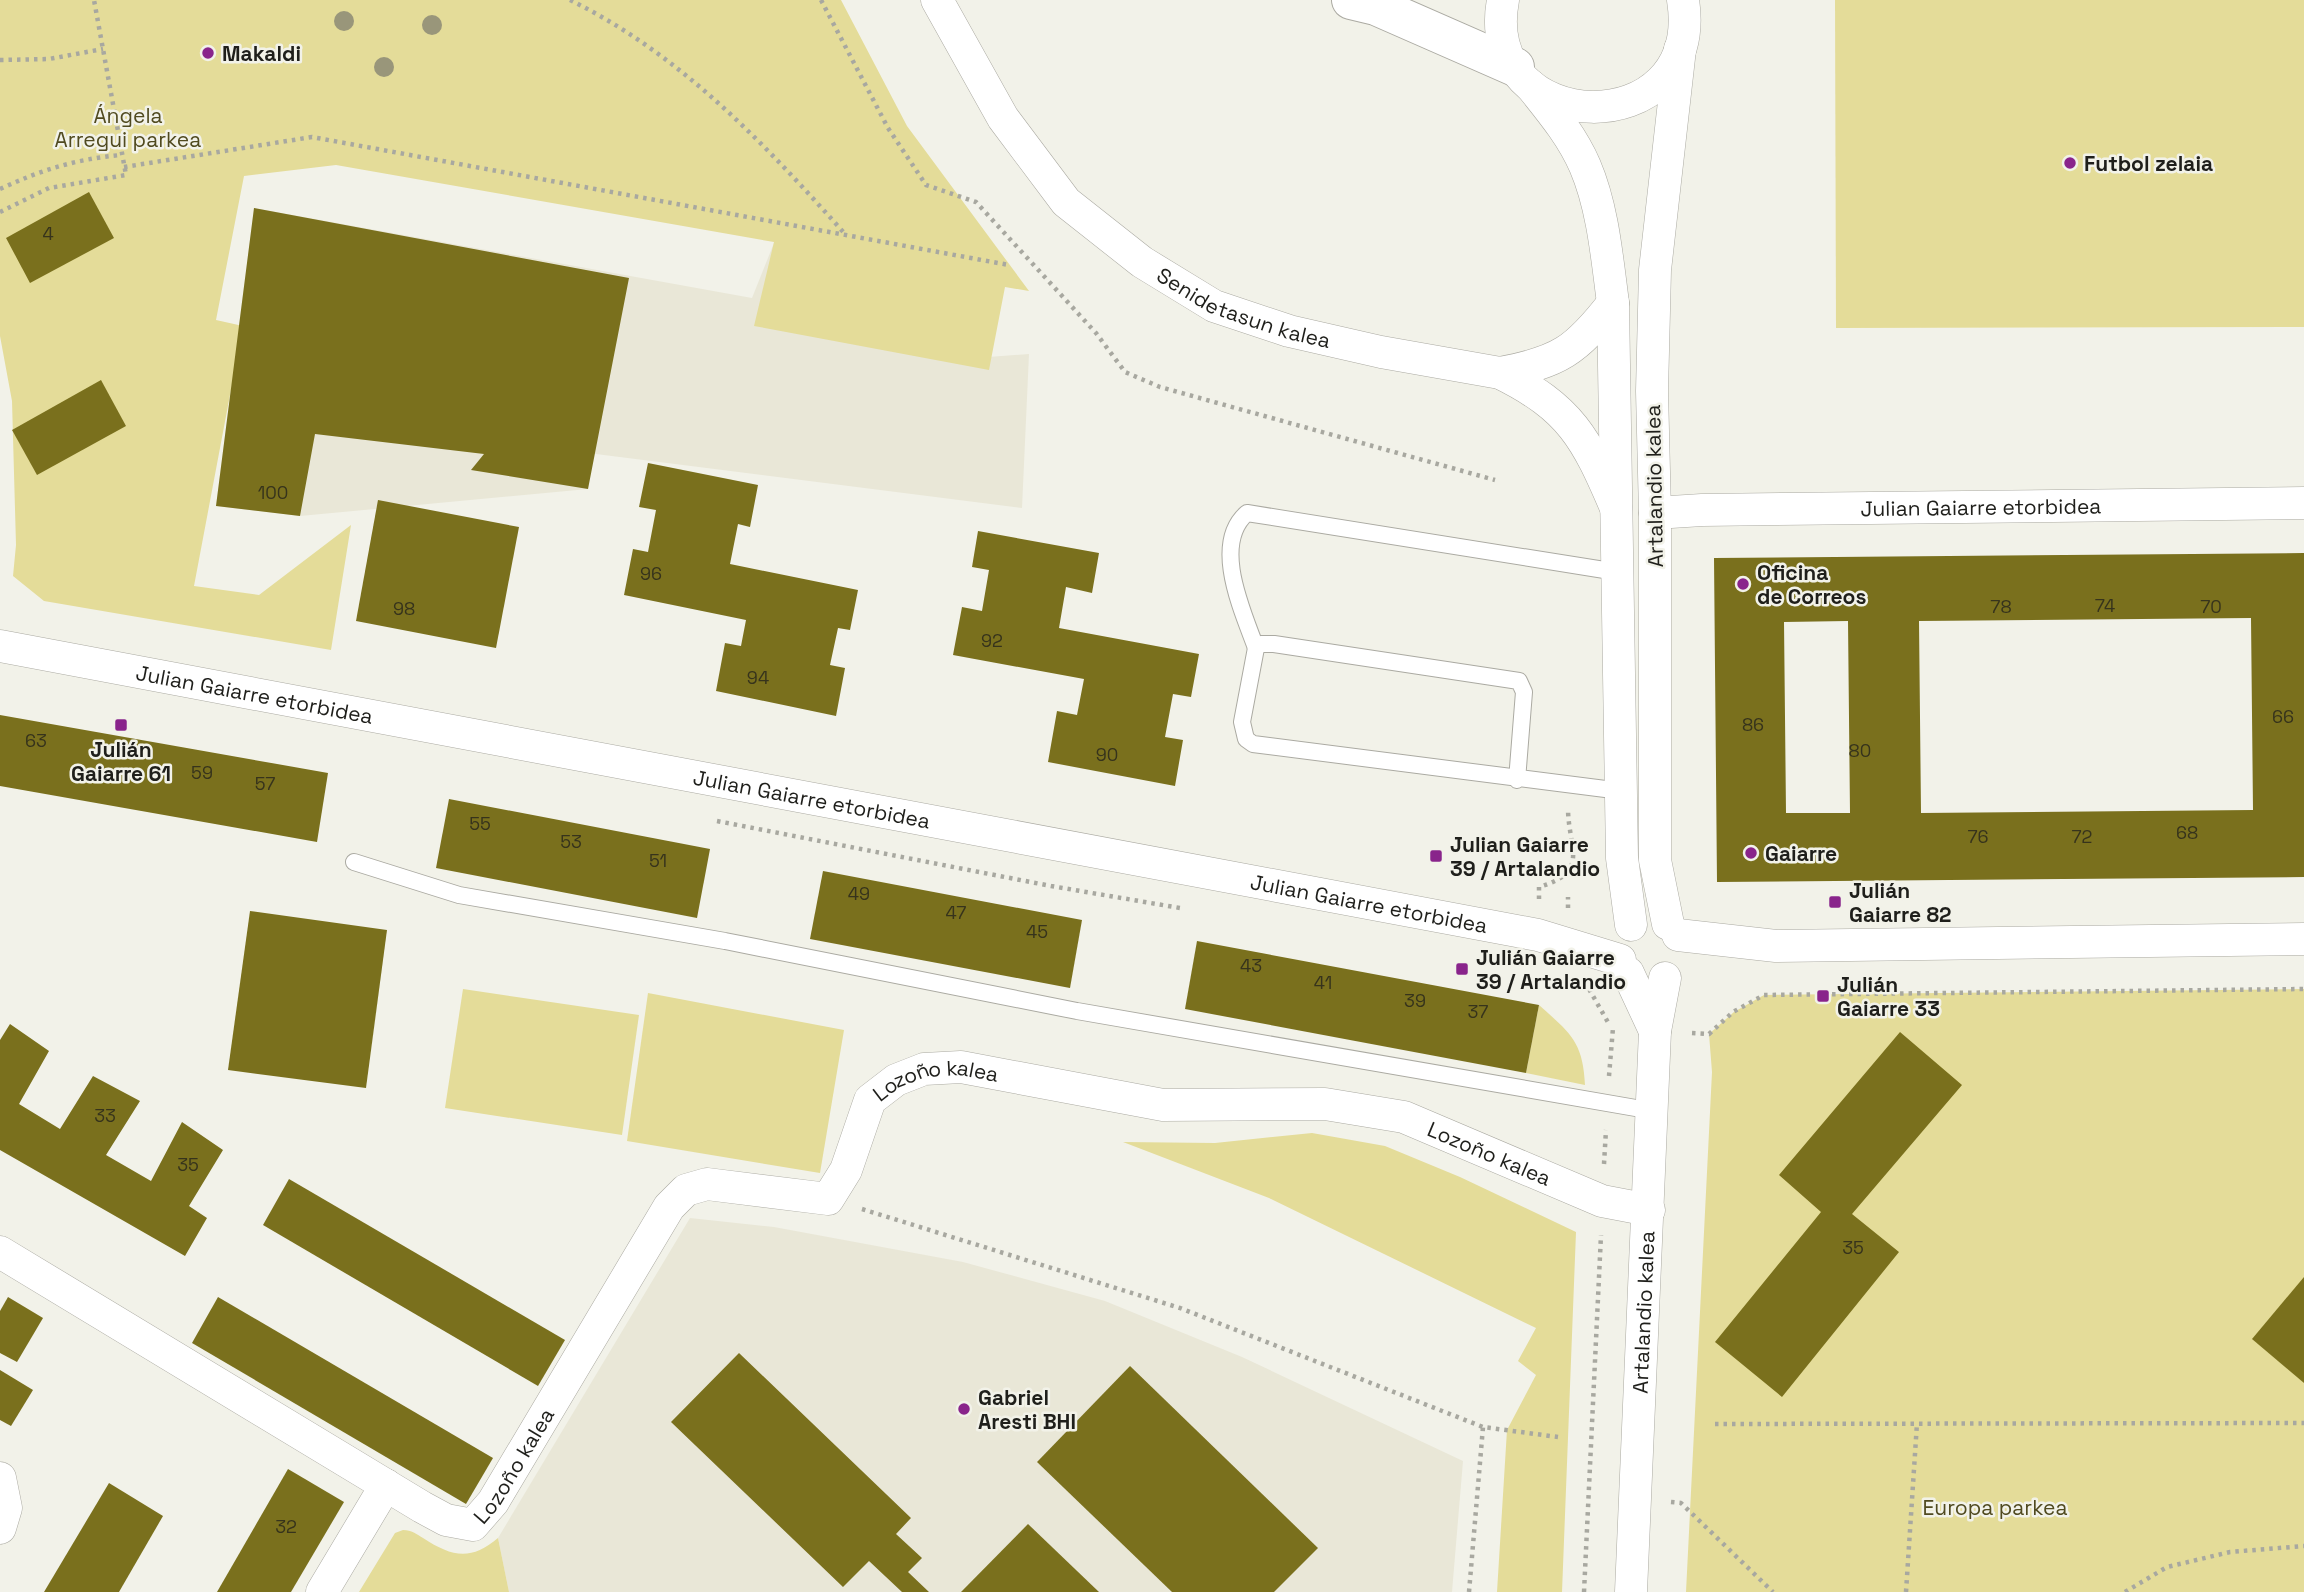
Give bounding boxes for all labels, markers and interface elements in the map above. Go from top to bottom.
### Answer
place label: Makaldi [222,40,301,67]
marker: Makaldi [200,45,216,61]
park label: Ángela Arregui parkea [55,102,201,153]
place label: Futbol zelaia [2084,150,2213,177]
marker: Futbol zelaia [2062,155,2078,171]
house number: 4 [42,222,54,245]
street label: Senidetasun kalea [1152,261,1333,354]
street label: Artalandio kalea [1639,404,1669,568]
house number: 100 [258,481,288,504]
street label: Julian Gaiarre etorbidea [1860,492,2102,522]
place label: Oficina de Correos [1757,559,1866,610]
house number: 96 [640,562,662,585]
marker: Oficina de Correos [1735,576,1751,592]
house number: 74 [2095,594,2115,617]
house number: 78 [1990,595,2012,618]
house number: 70 [2200,595,2222,618]
house number: 98 [393,597,415,620]
house number: 92 [981,629,1003,652]
street label: Julian Gaiarre etorbidea [134,658,375,729]
house number: 94 [747,666,769,689]
house number: 66 [2272,705,2294,728]
house number: 86 [1742,713,1764,736]
marker: Julián Gaiarre 61 [113,717,129,733]
house number: 63 [25,729,47,752]
place label: Julián Gaiarre 61 [71,736,171,787]
house number: 80 [1849,739,1871,762]
house number: 90 [1096,743,1118,766]
house number: 59 [191,761,213,784]
street label: Julian Gaiarre etorbidea [691,763,933,834]
house number: 57 [255,772,275,795]
house number: 55 [469,812,491,835]
house number: 68 [2176,821,2198,844]
house number: 76 [1967,825,1989,848]
house number: 72 [2072,825,2092,848]
house number: 53 [560,830,582,853]
place label: Julian Gaiarre 39 / Artalandio [1450,831,1600,882]
place label: Gaiarre [1765,840,1837,867]
marker: Gaiarre [1743,845,1759,861]
marker: Julian Gaiarre 39 / Artalandio [1428,848,1444,864]
house number: 51 [649,849,667,872]
street label: Julian Gaiarre etorbidea [1248,868,1490,939]
place label: Julián Gaiarre 82 [1849,877,1952,928]
house number: 49 [848,882,870,905]
marker: Julián Gaiarre 82 [1827,894,1843,910]
house number: 47 [946,901,966,924]
house number: 45 [1026,920,1048,943]
place label: Julián Gaiarre 39 / Artalandio [1476,944,1626,995]
house number: 43 [1240,954,1262,977]
marker: Julián Gaiarre 39 / Artalandio [1454,961,1470,977]
house number: 41 [1314,971,1332,994]
place label: Julián Gaiarre 33 [1837,971,1940,1022]
marker: Julián Gaiarre 33 [1815,988,1831,1004]
house number: 39 [1404,989,1426,1012]
house number: 37 [1467,1000,1489,1023]
street label: Lozoño kalea [867,1053,1001,1107]
house number: 33 [94,1104,116,1127]
street label: Lozoño kalea [1423,1115,1555,1191]
house number: 35 [177,1153,199,1176]
street label: Artalandio kalea [1626,1230,1660,1394]
house number: 35 [1842,1236,1864,1259]
place label: Gabriel Aresti BHI [978,1384,1076,1435]
marker: Gabriel Aresti BHI [956,1401,972,1417]
street label: Lozoño kalea [467,1403,560,1529]
park label: Europa parkea [1923,1494,2067,1521]
house number: 32 [275,1515,297,1538]

